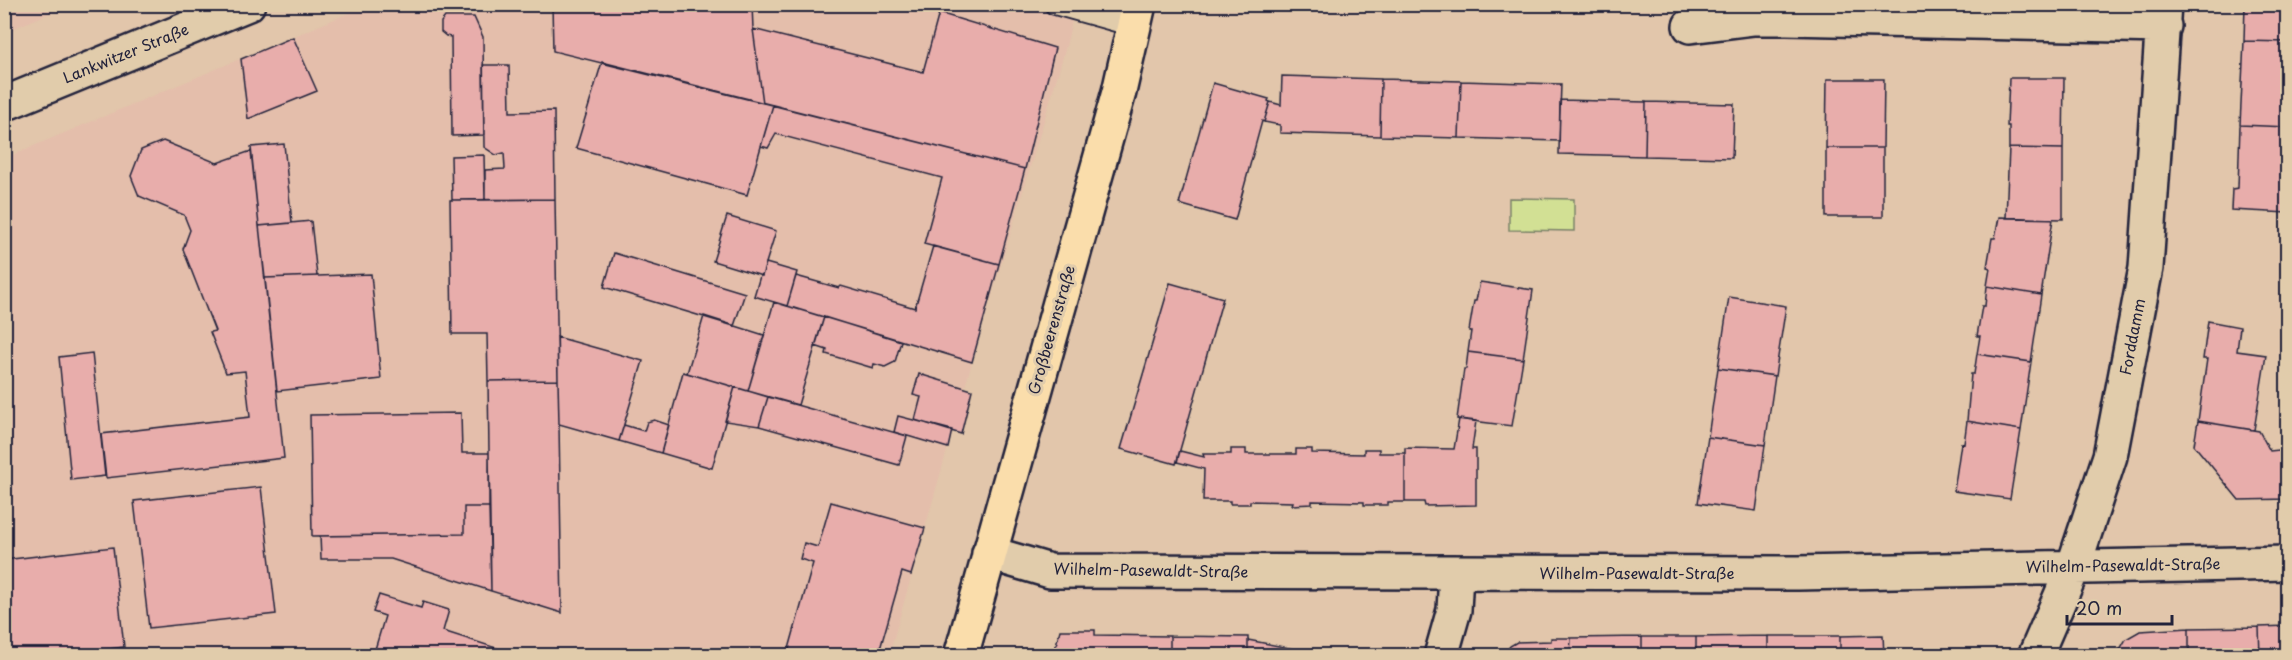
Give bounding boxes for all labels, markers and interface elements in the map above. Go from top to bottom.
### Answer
street label: Lankwitzer Straße [59,17,192,88]
street label: Großbeerenstraße [1021,262,1080,397]
street label: Forddamm [2113,296,2150,377]
street label: Wilhelm-Pasewaldt-Straße [2025,551,2221,578]
street label: Wilhelm-Pasewaldt-Straße [1053,556,1249,583]
street label: Wilhelm-Pasewaldt-Straße [1540,561,1734,584]
scale bar [2067,588,2172,626]
text: 20 m [2076,594,2122,621]

